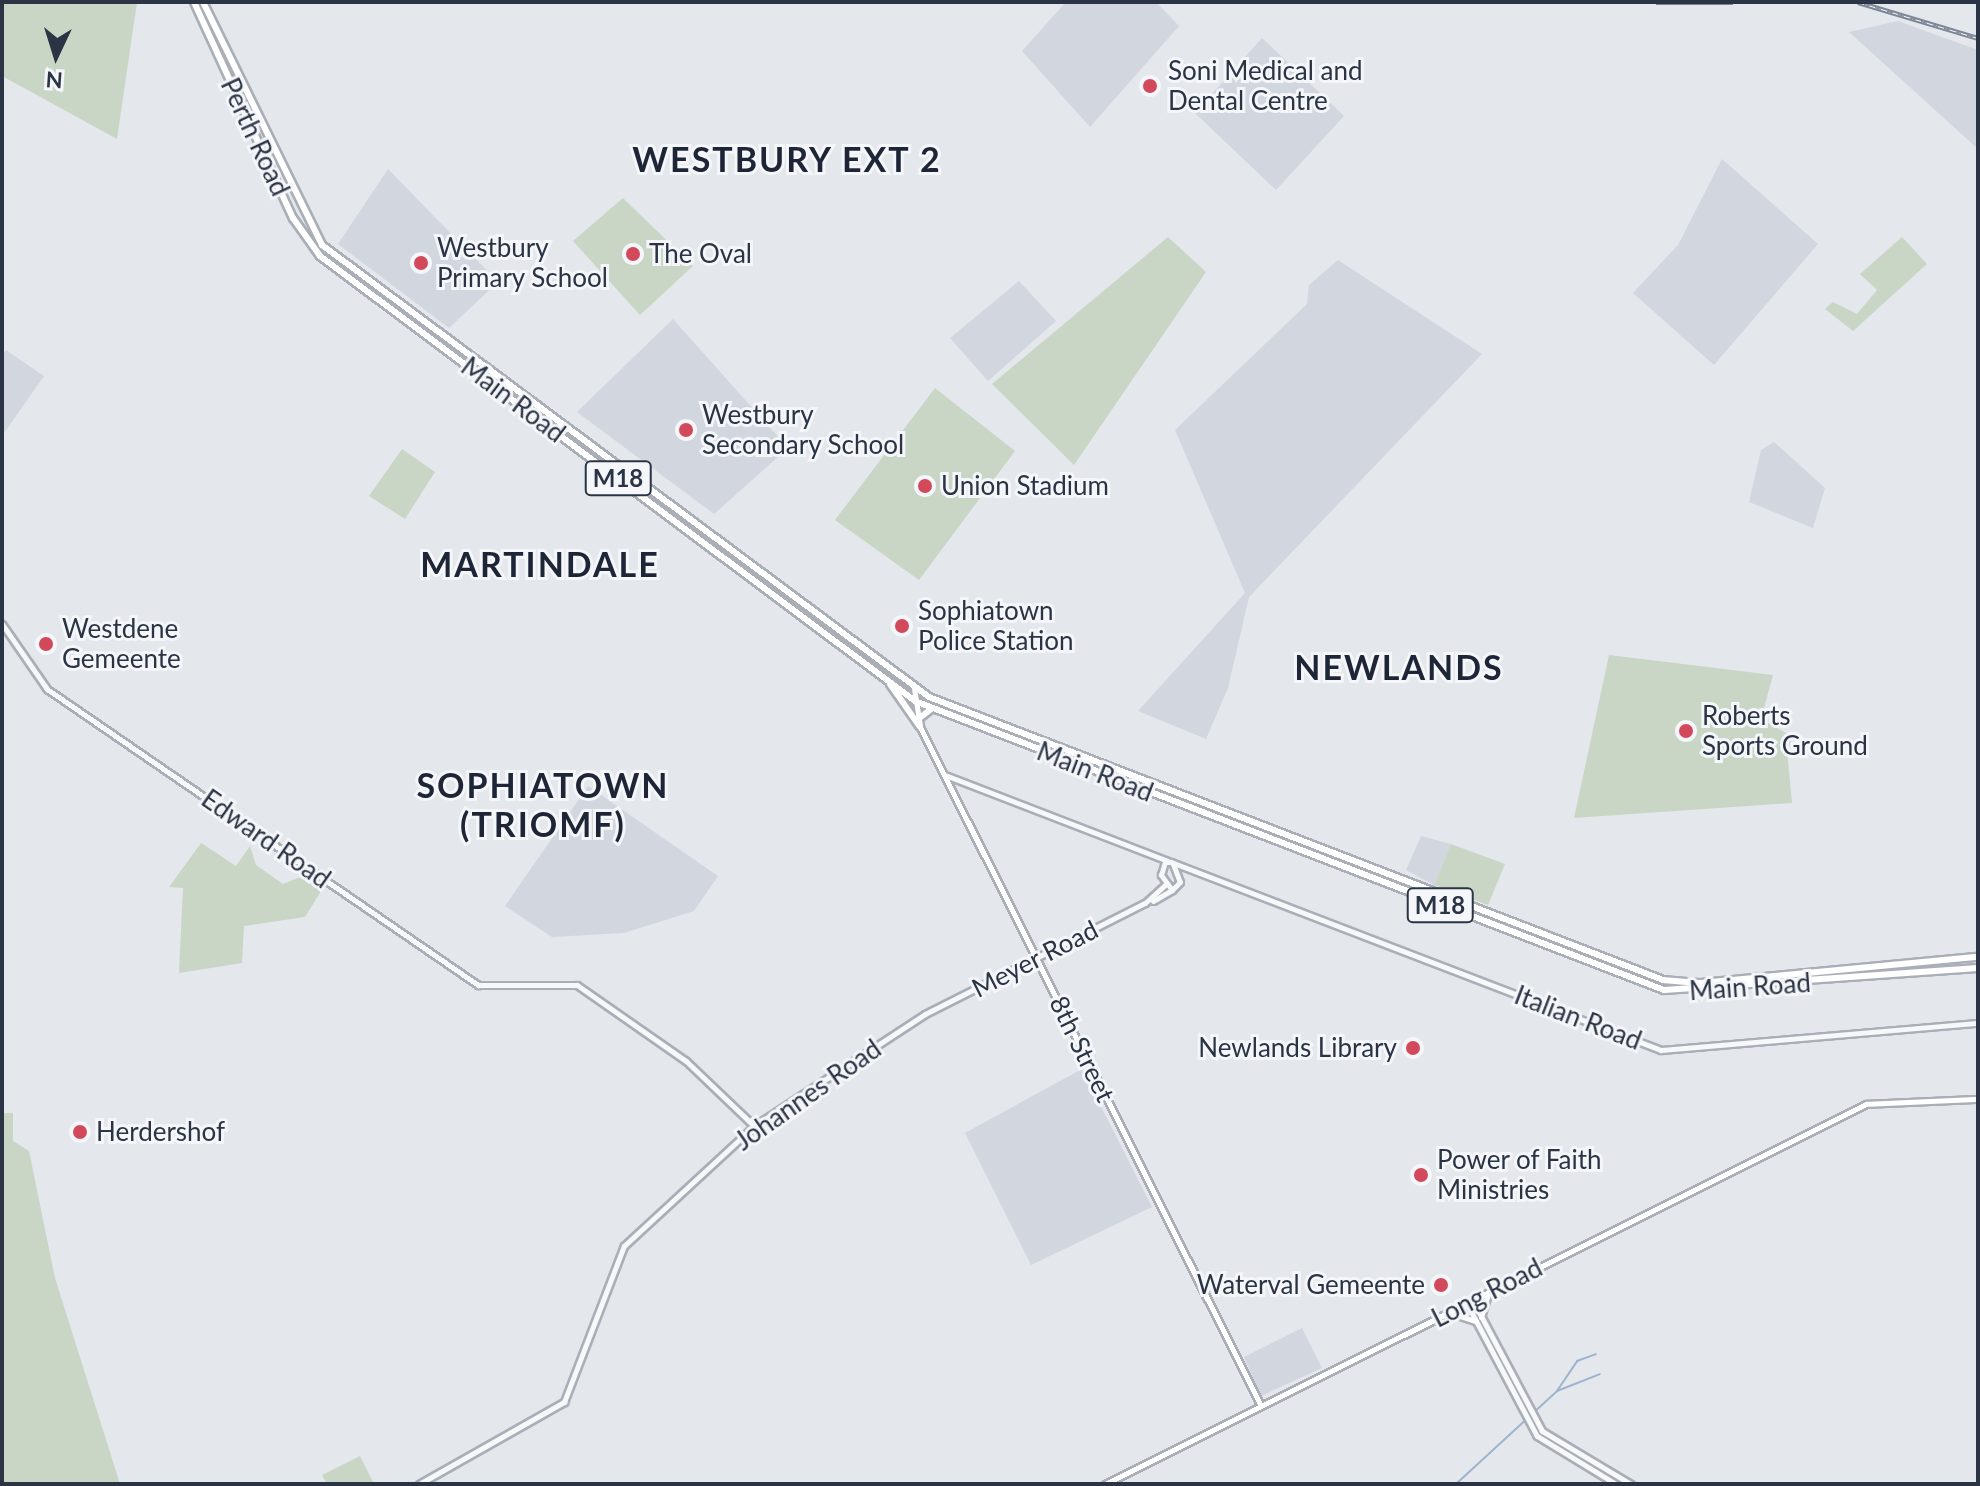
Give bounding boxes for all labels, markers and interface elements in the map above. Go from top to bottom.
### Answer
north arrow [16,16,96,96]
place label: Soni Medical and Dental Centre [1168,55,1363,116]
text: N [45,66,64,94]
street label: Perth Road [214,73,296,201]
marker: Soni Medical and Dental Centre [1139,75,1161,97]
district label: WESTBURY EXT 2 [631,139,943,179]
place label: Westbury Primary School [437,232,608,294]
place label: The Oval [649,238,752,270]
marker: The Oval [624,245,642,263]
marker: Westbury Primary School [412,254,430,272]
street label: Main Road [455,351,571,449]
place label: Westbury Secondary School [702,399,905,460]
marker: Westbury Secondary School [677,421,695,439]
road number: M18 [584,458,652,498]
place label: Union Stadium [941,470,1109,502]
marker: Union Stadium [916,477,934,495]
district label: MARTINDALE [420,544,660,584]
place label: Sophiatown Police Station [918,595,1073,656]
place label: Westdene Gemeente [62,613,181,674]
marker: Sophiatown Police Station [893,617,911,635]
marker: Westdene Gemeente [37,635,55,653]
district label: NEWLANDS [1294,647,1504,687]
place label: Roberts Sports Ground [1702,700,1868,762]
marker: Roberts Sports Ground [1677,722,1695,740]
street label: Main Road [1033,736,1157,808]
district label: SOPHIATOWN (TRIOMF) [416,764,670,844]
street label: Edward Road [196,783,336,895]
road number: M18 [1406,885,1474,925]
street label: Meyer Road [967,914,1103,1004]
street label: Main Road [1688,967,1812,1007]
street label: Italian Road [1510,980,1646,1056]
street label: 8th Street [1043,991,1121,1107]
place label: Newlands Library [1198,1032,1397,1064]
street label: Johannes Road [729,1033,887,1157]
marker: Newlands Library [1404,1039,1422,1057]
place label: Herdershof [96,1116,225,1148]
marker: Herdershof [71,1123,89,1141]
place label: Power of Faith Ministries [1437,1144,1603,1206]
marker: Power of Faith Ministries [1412,1166,1430,1184]
street label: Long Road [1427,1252,1547,1334]
place label: Waterval Gemeente [1197,1269,1425,1301]
marker: Waterval Gemeente [1432,1276,1450,1294]

